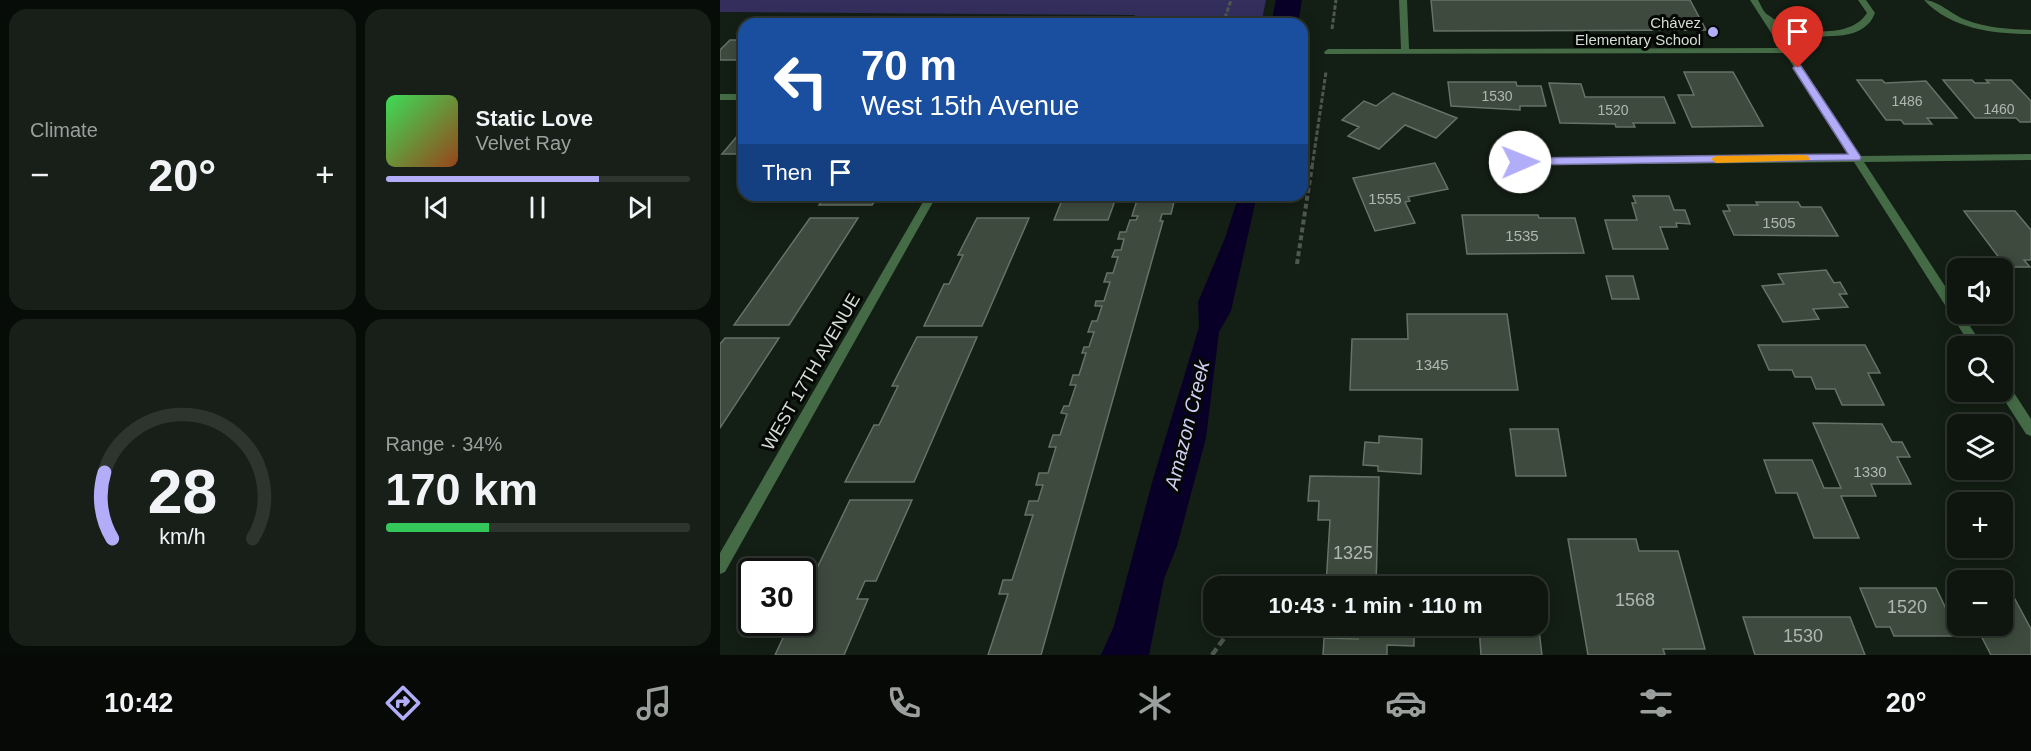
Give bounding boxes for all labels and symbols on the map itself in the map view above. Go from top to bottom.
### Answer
pin [1772,6,1823,68]
place label: Chávez Elementary School [1575,14,1701,48]
marker: Chávez Elementary School [1706,25,1720,39]
house number: 1530 [1481,88,1513,104]
house number: 1486 [1891,93,1923,109]
house number: 1460 [1983,101,2015,117]
house number: 1520 [1597,102,1629,118]
position arrow [1488,130,1552,194]
house number: 1555 [1368,190,1402,207]
house number: 1505 [1762,214,1796,231]
house number: 1535 [1505,227,1539,244]
street label: WEST 17TH AVENUE [758,290,864,454]
house number: 1345 [1415,356,1449,373]
water label: Amazon Creek [1160,357,1214,493]
house number: 1330 [1853,463,1887,480]
house number: 1325 [1333,543,1373,563]
speed limit sign: 30 [738,558,816,636]
house number: 1568 [1615,590,1655,610]
house number: 1520 [1887,597,1927,617]
house number: 1530 [1783,626,1823,646]

